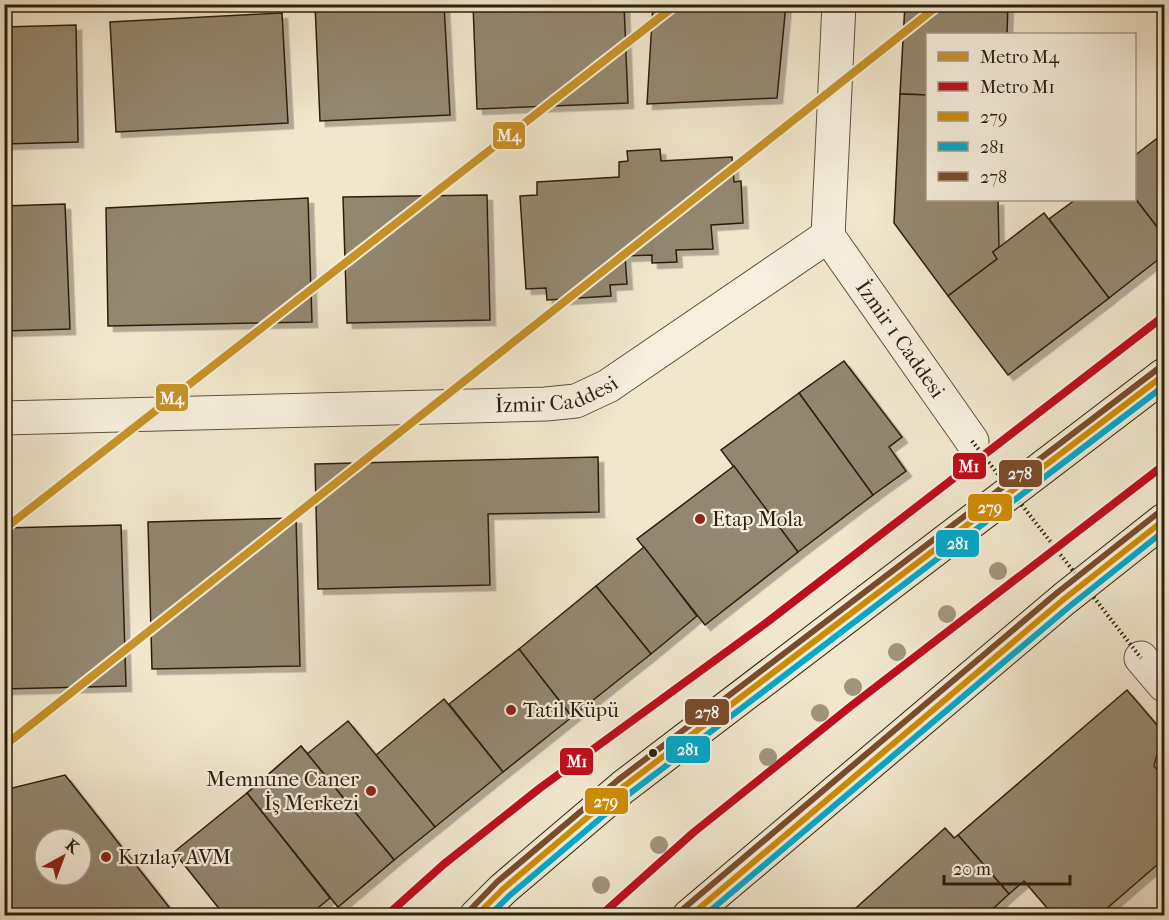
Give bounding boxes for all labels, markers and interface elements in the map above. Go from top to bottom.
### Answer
legend [926,33,1136,201]
text: Metro M4 [980,47,1060,68]
text: Metro M1 [980,77,1055,98]
text: 279 [980,107,1007,128]
line badge: M4 [492,121,526,150]
text: M4 [496,126,523,146]
text: 281 [980,137,1005,158]
text: 278 [980,167,1007,188]
street label: İzmir 1 Caddesi [851,276,950,402]
street label: İzmir Caddesi [495,371,622,417]
line badge: M4 [155,383,189,412]
text: M4 [159,389,186,409]
line badge: M1 [952,452,987,480]
text: M1 [958,457,979,476]
line badge: 278 [998,459,1043,488]
text: 278 [1008,464,1032,483]
line badge: 279 [967,493,1013,522]
text: 279 [978,498,1002,518]
place label: Etap Mola [712,507,803,531]
marker: Etap Mola [693,512,707,526]
line badge: 281 [935,529,980,558]
text: 281 [947,534,969,553]
place label: Tatil Küpü [523,698,619,722]
line badge: 278 [684,698,730,726]
marker: Tatil Küpü [504,703,518,717]
text: 278 [695,703,719,722]
line badge: 281 [665,735,711,764]
text: 281 [677,740,699,759]
line badge: M1 [559,747,594,776]
unlabelled marker [647,747,659,759]
text: M1 [566,752,587,771]
place label: Memnune Caner İş Merkezi [206,767,359,815]
marker: Memnune Caner İş Merkezi [364,784,378,798]
line badge: 279 [584,787,629,815]
text: 279 [594,792,618,812]
north arrow [33,827,93,887]
text: K [62,835,84,858]
place label: Kızılay AVM [118,845,231,869]
scale bar [944,848,1070,886]
marker: Kızılay AVM [99,850,113,864]
text: 20 m [953,859,991,880]

